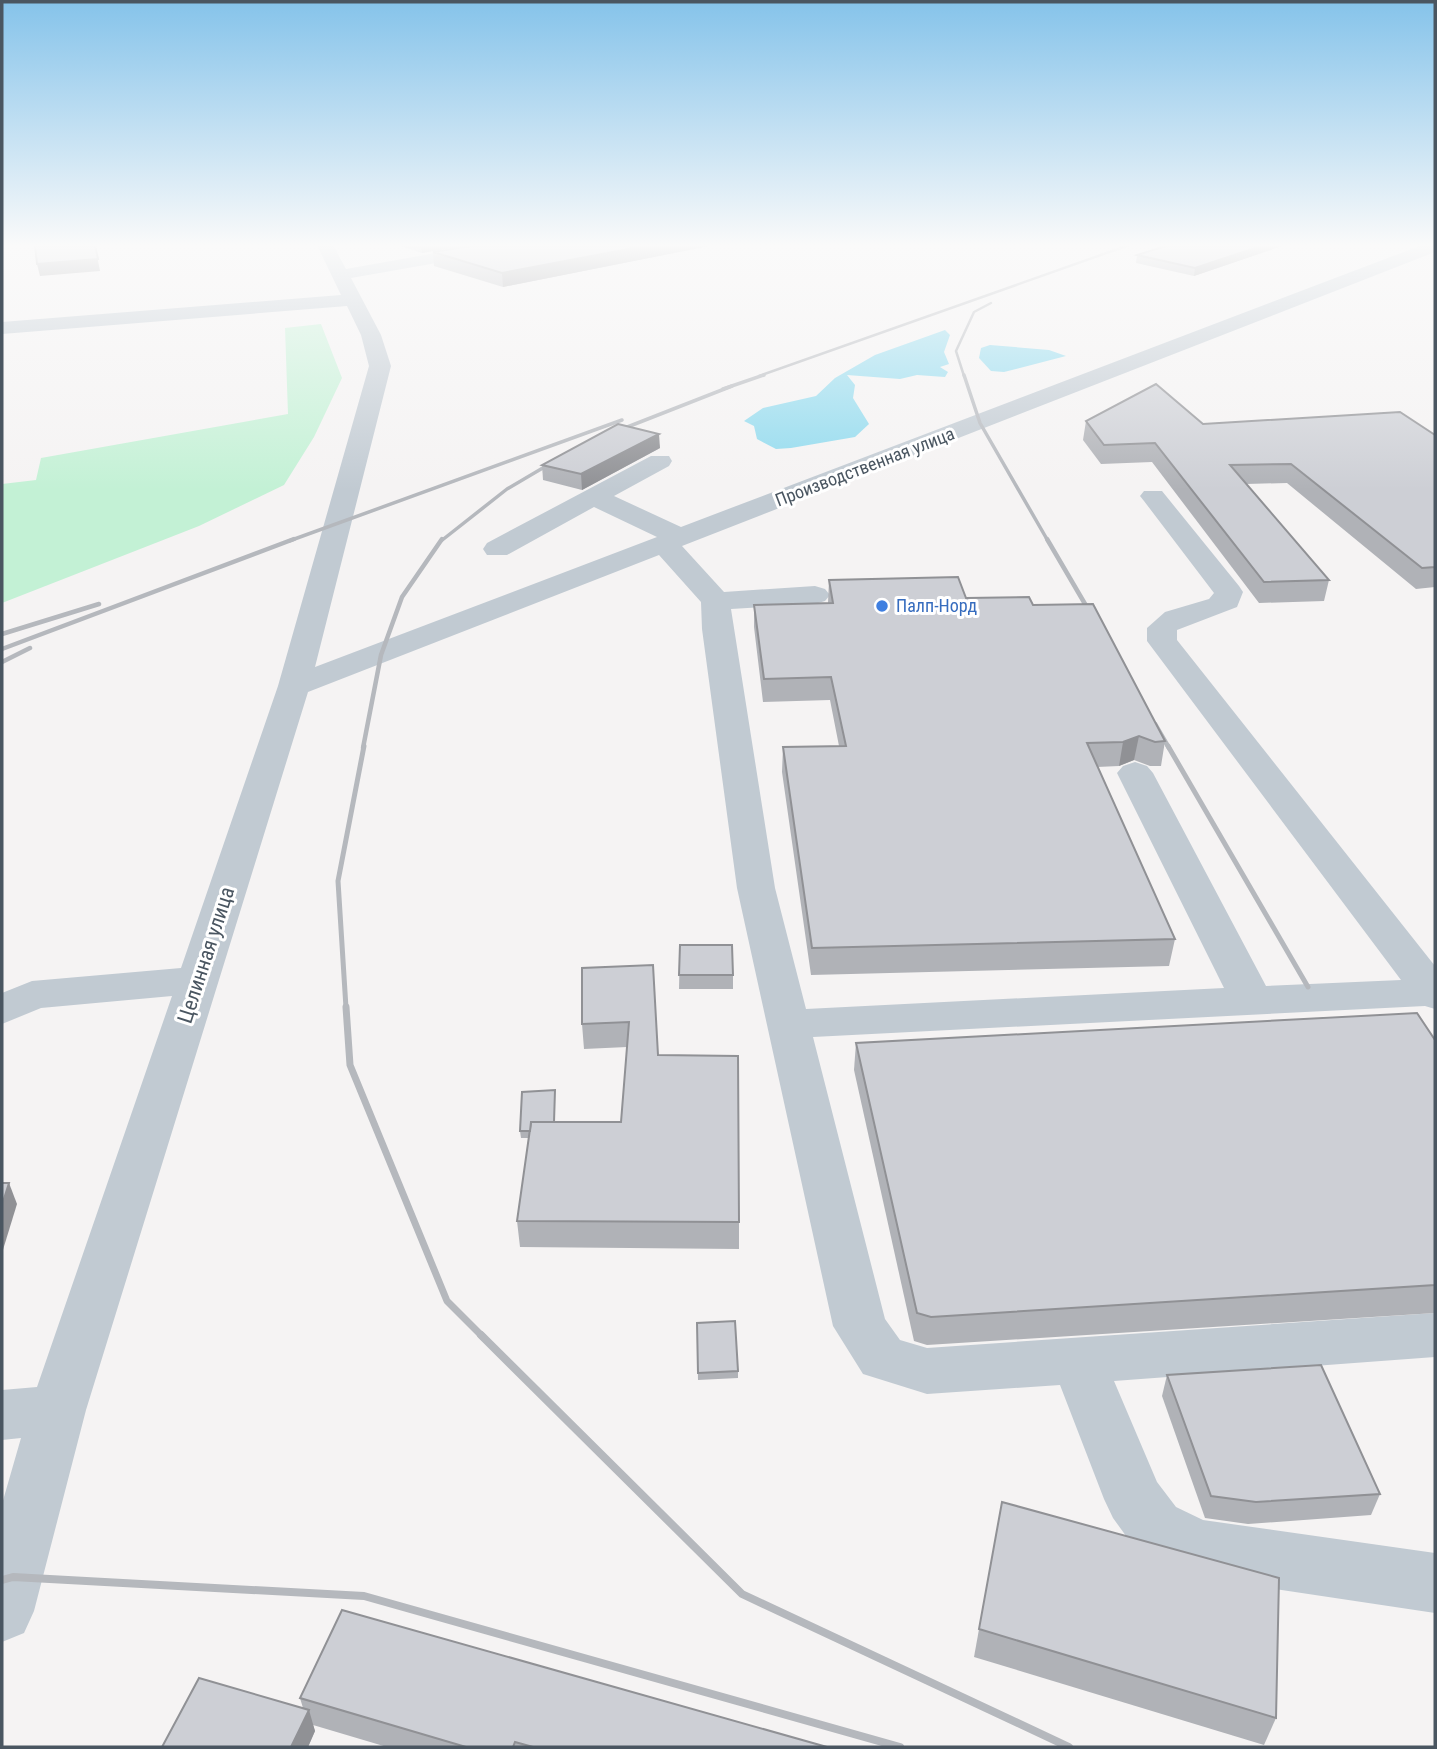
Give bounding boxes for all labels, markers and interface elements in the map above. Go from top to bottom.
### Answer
street label: Производственная улица [772,423,957,510]
place label: Палп-Норд [896,595,978,616]
marker: Палп-Норд [874,598,890,614]
street label: Целинная улица [173,884,239,1026]

